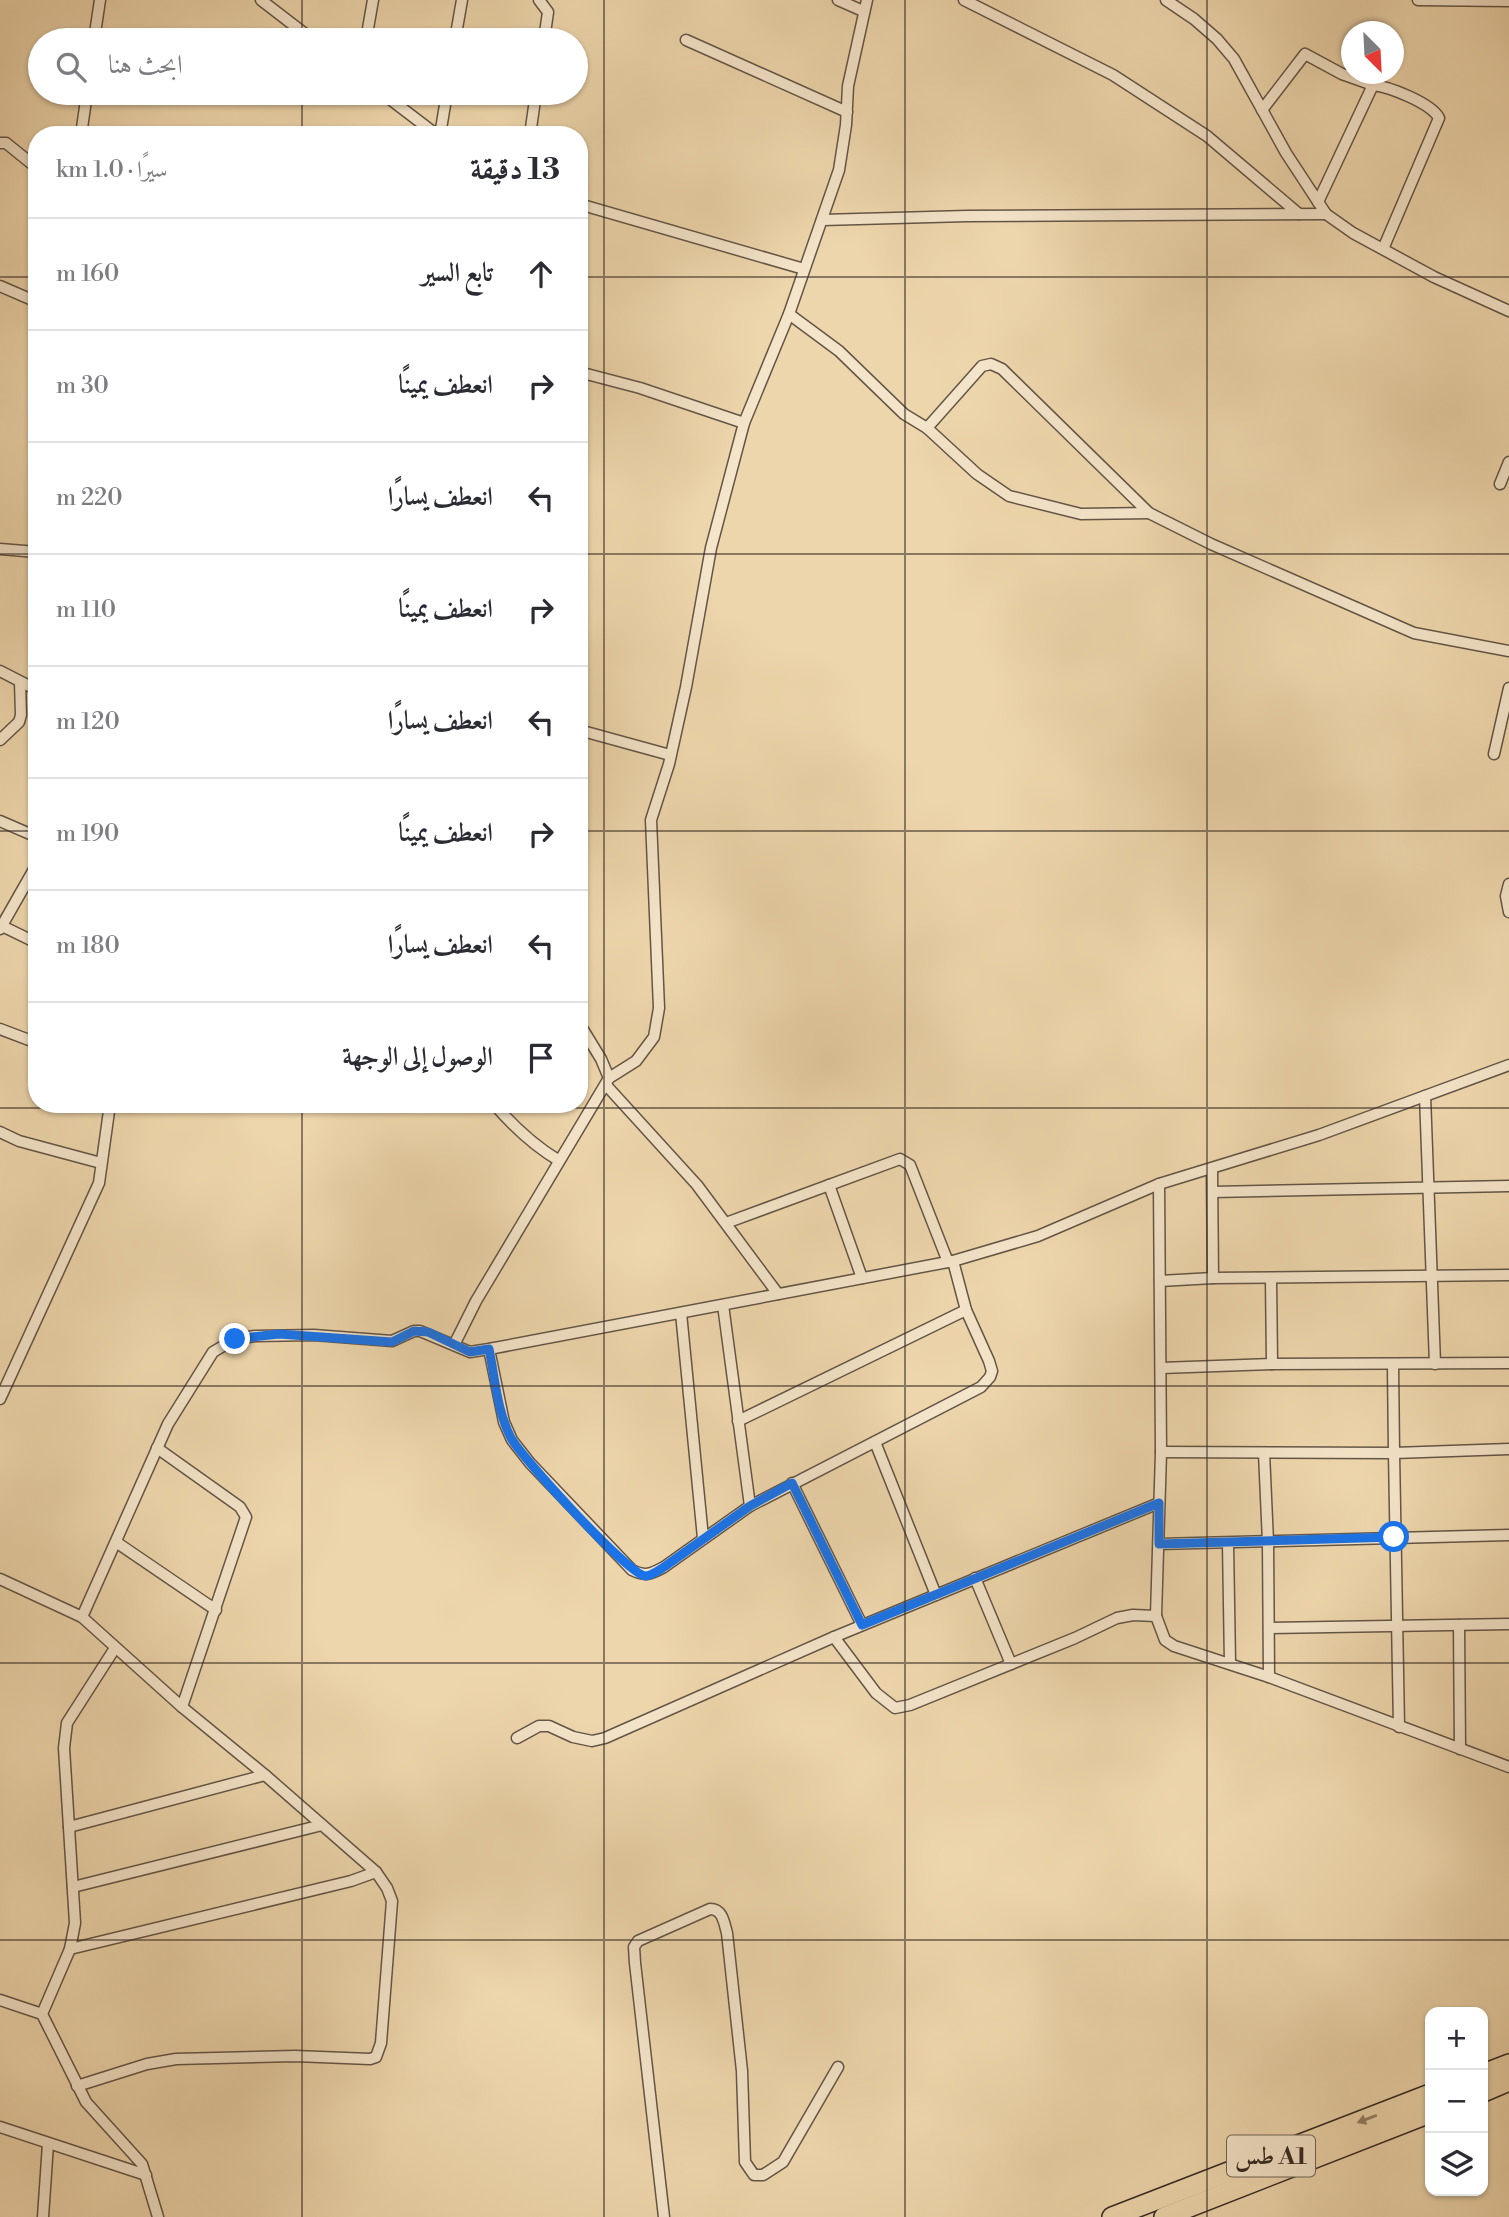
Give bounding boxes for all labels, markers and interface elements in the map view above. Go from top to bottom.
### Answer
north arrow [1341,21,1404,84]
search box [28,28,588,105]
icon: search [52,48,90,86]
text: ابحث هنا [108,49,183,81]
text: 13 دقيقة [470,151,560,189]
text: سيرًا · 1.0 km [56,156,168,184]
icon: ahead [522,255,560,293]
text: تابع السير [421,257,493,289]
text: 160 m [56,260,119,288]
icon: right [522,367,560,405]
text: انعطف يمينًا [398,369,493,401]
text: 30 m [56,372,109,400]
icon: left [522,479,560,517]
text: انعطف يسارًا [388,481,493,513]
text: 220 m [56,484,122,512]
icon: right [522,591,560,629]
text: انعطف يمينًا [398,593,493,625]
text: 110 m [56,596,116,624]
icon: left [522,703,560,741]
text: انعطف يسارًا [388,705,493,737]
text: 120 m [56,708,120,736]
icon: right [522,815,560,853]
text: انعطف يمينًا [398,817,493,849]
text: 190 m [56,820,119,848]
icon: left [522,927,560,965]
text: انعطف يسارًا [388,929,493,961]
text: 180 m [56,932,120,960]
icon: arrive [522,1039,560,1077]
text: الوصول إلى الوجهة [342,1041,493,1073]
route end [219,1323,250,1354]
route start [1378,1521,1409,1552]
map controls [1425,2007,1488,2196]
button: + [1425,2007,1488,2070]
button: − [1425,2070,1488,2133]
one-way arrow [1356,2113,1377,2124]
button: layers [1425,2133,1488,2196]
road number: طس A1 [1227,2136,1315,2176]

